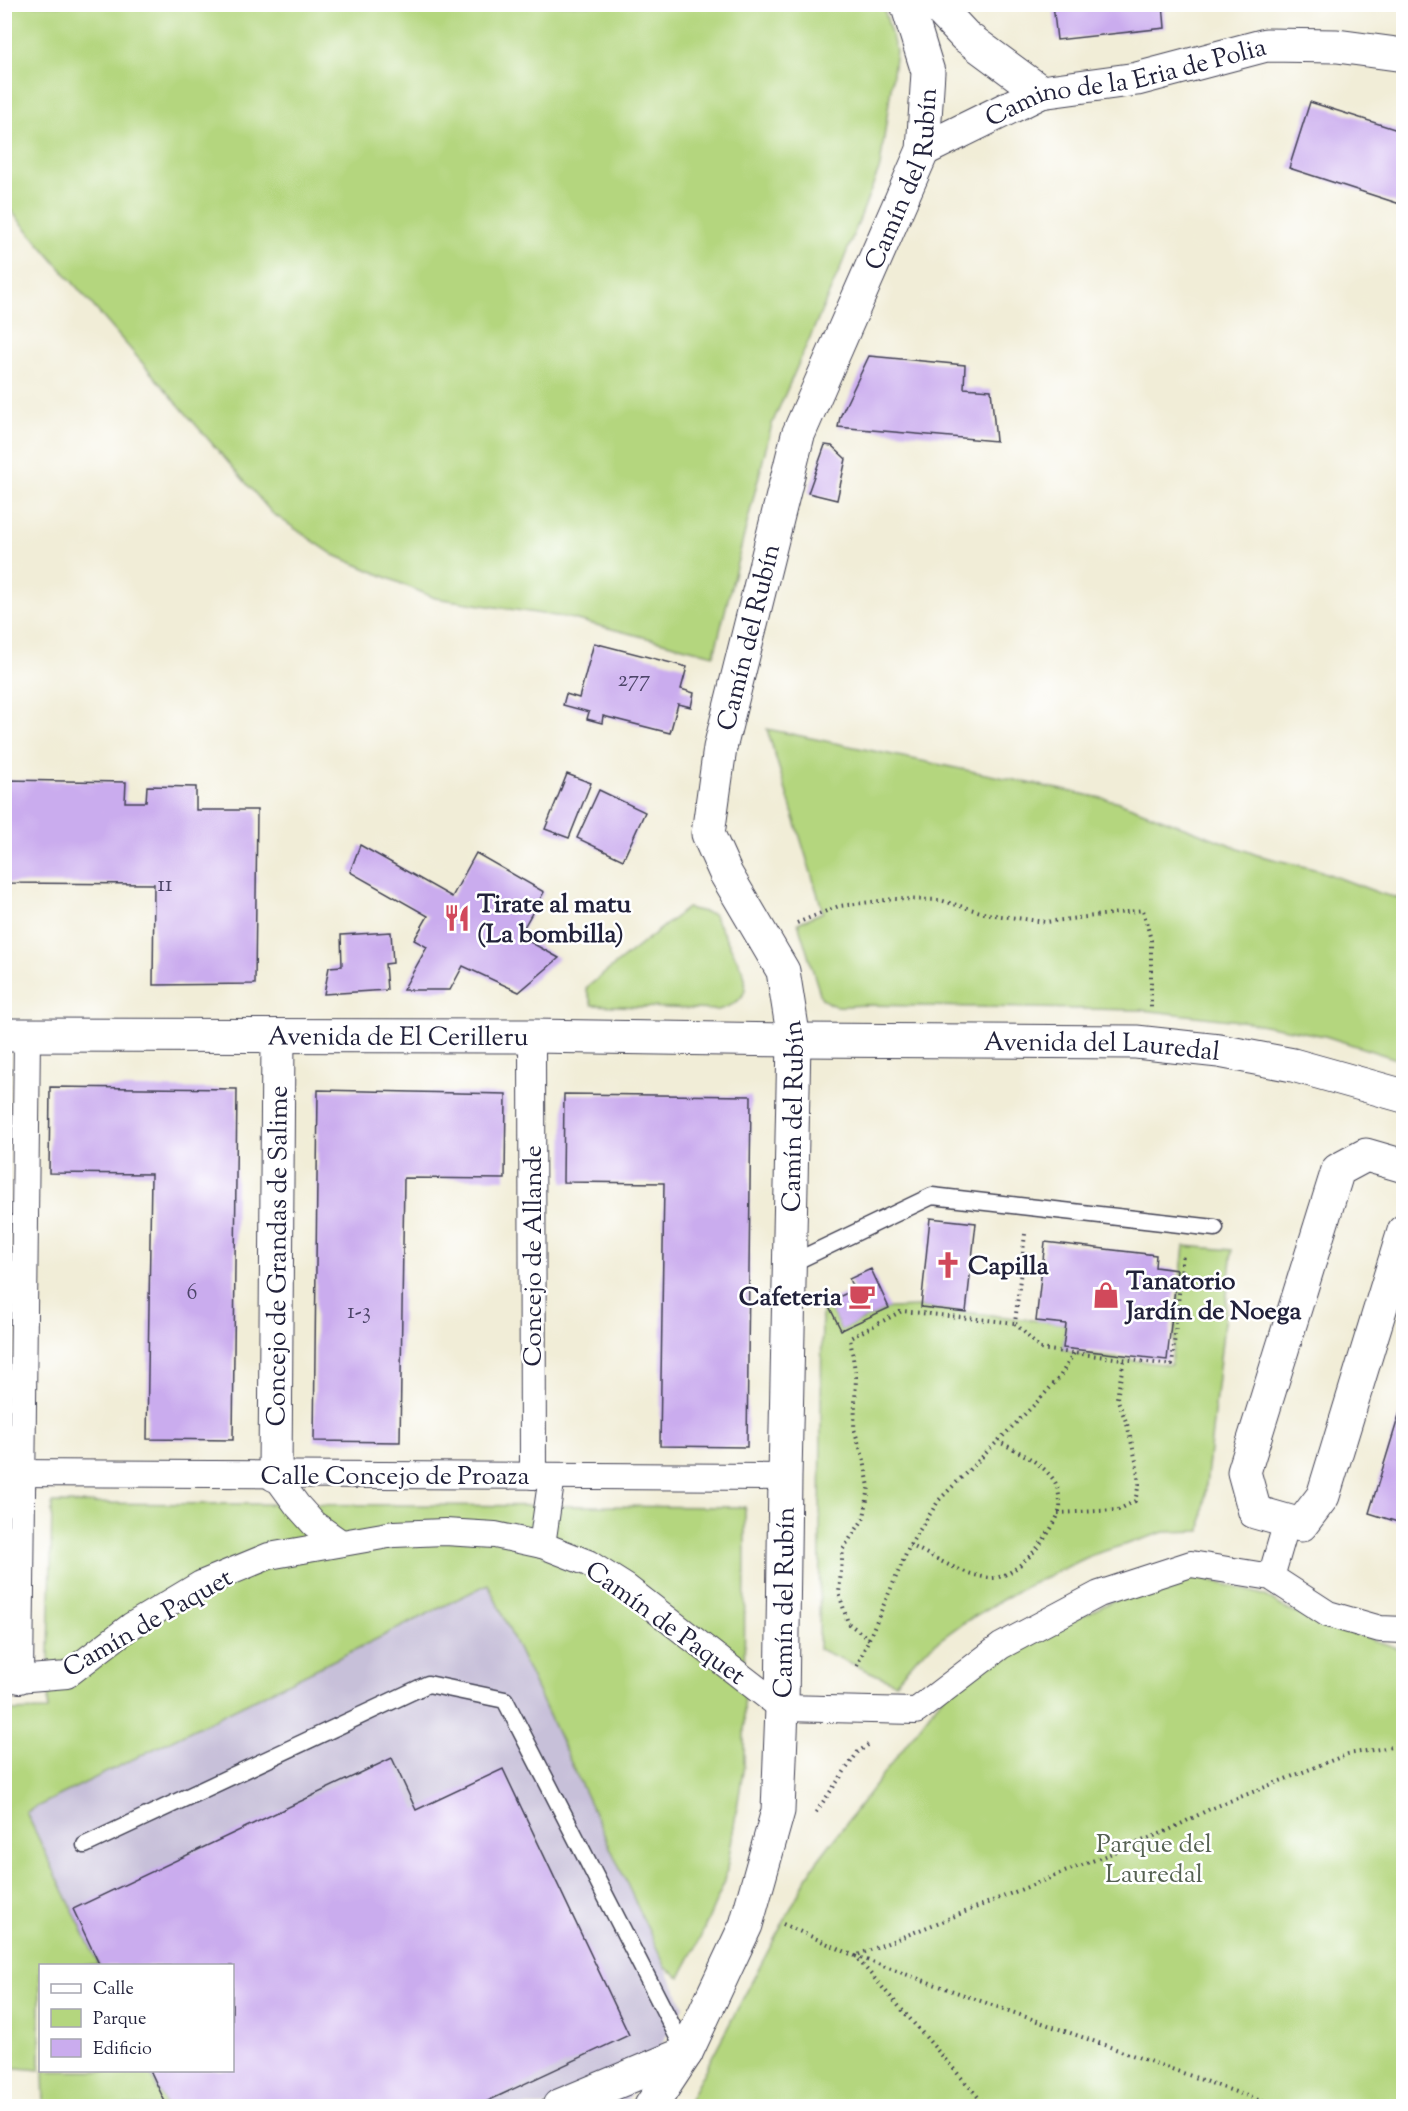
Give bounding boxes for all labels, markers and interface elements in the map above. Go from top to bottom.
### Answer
street label: Camino de la Eria de Polia [980,30,1271,138]
street label: Camín del Rubín [857,87,948,277]
street label: Camín del Rubín [709,540,791,735]
house number: 277 [618,665,650,697]
house number: 11 [158,870,173,902]
place label: Tirate al matu (La bombilla) [477,887,631,954]
restaurant icon: Tirate al matu (La bombilla) [442,903,472,933]
street label: Camín del Rubín [774,1018,815,1213]
street label: Avenida de El Cerilleru [268,1019,528,1057]
street label: Avenida del Lauredal [983,1025,1222,1072]
street label: Concejo de Grandas de Salime [259,1086,299,1426]
street label: Concejo de Allande [516,1145,553,1367]
place label: Capilla [968,1249,1049,1286]
church icon: Capilla [933,1250,963,1280]
place label: Tanatorio Jardín de Noega [1124,1264,1301,1331]
house number: 6 [187,1278,197,1310]
place label: Cafeteria [739,1280,842,1317]
shop icon: Tanatorio Jardín de Noega [1091,1280,1121,1310]
cafe icon: Cafeteria [847,1281,877,1311]
house number: 1-3 [347,1297,371,1329]
street label: Calle Concejo de Proaza [261,1459,529,1496]
street label: Camín del Rubín [766,1507,806,1698]
street label: Camín de Paquet [577,1553,753,1695]
street label: Camín de Paquet [57,1560,240,1688]
park label: Parque del Lauredal [1096,1827,1212,1894]
legend [39,1964,234,2072]
text: Calle [93,1977,134,2003]
text: Parque [93,2007,146,2033]
text: Edificio [93,2037,152,2063]

